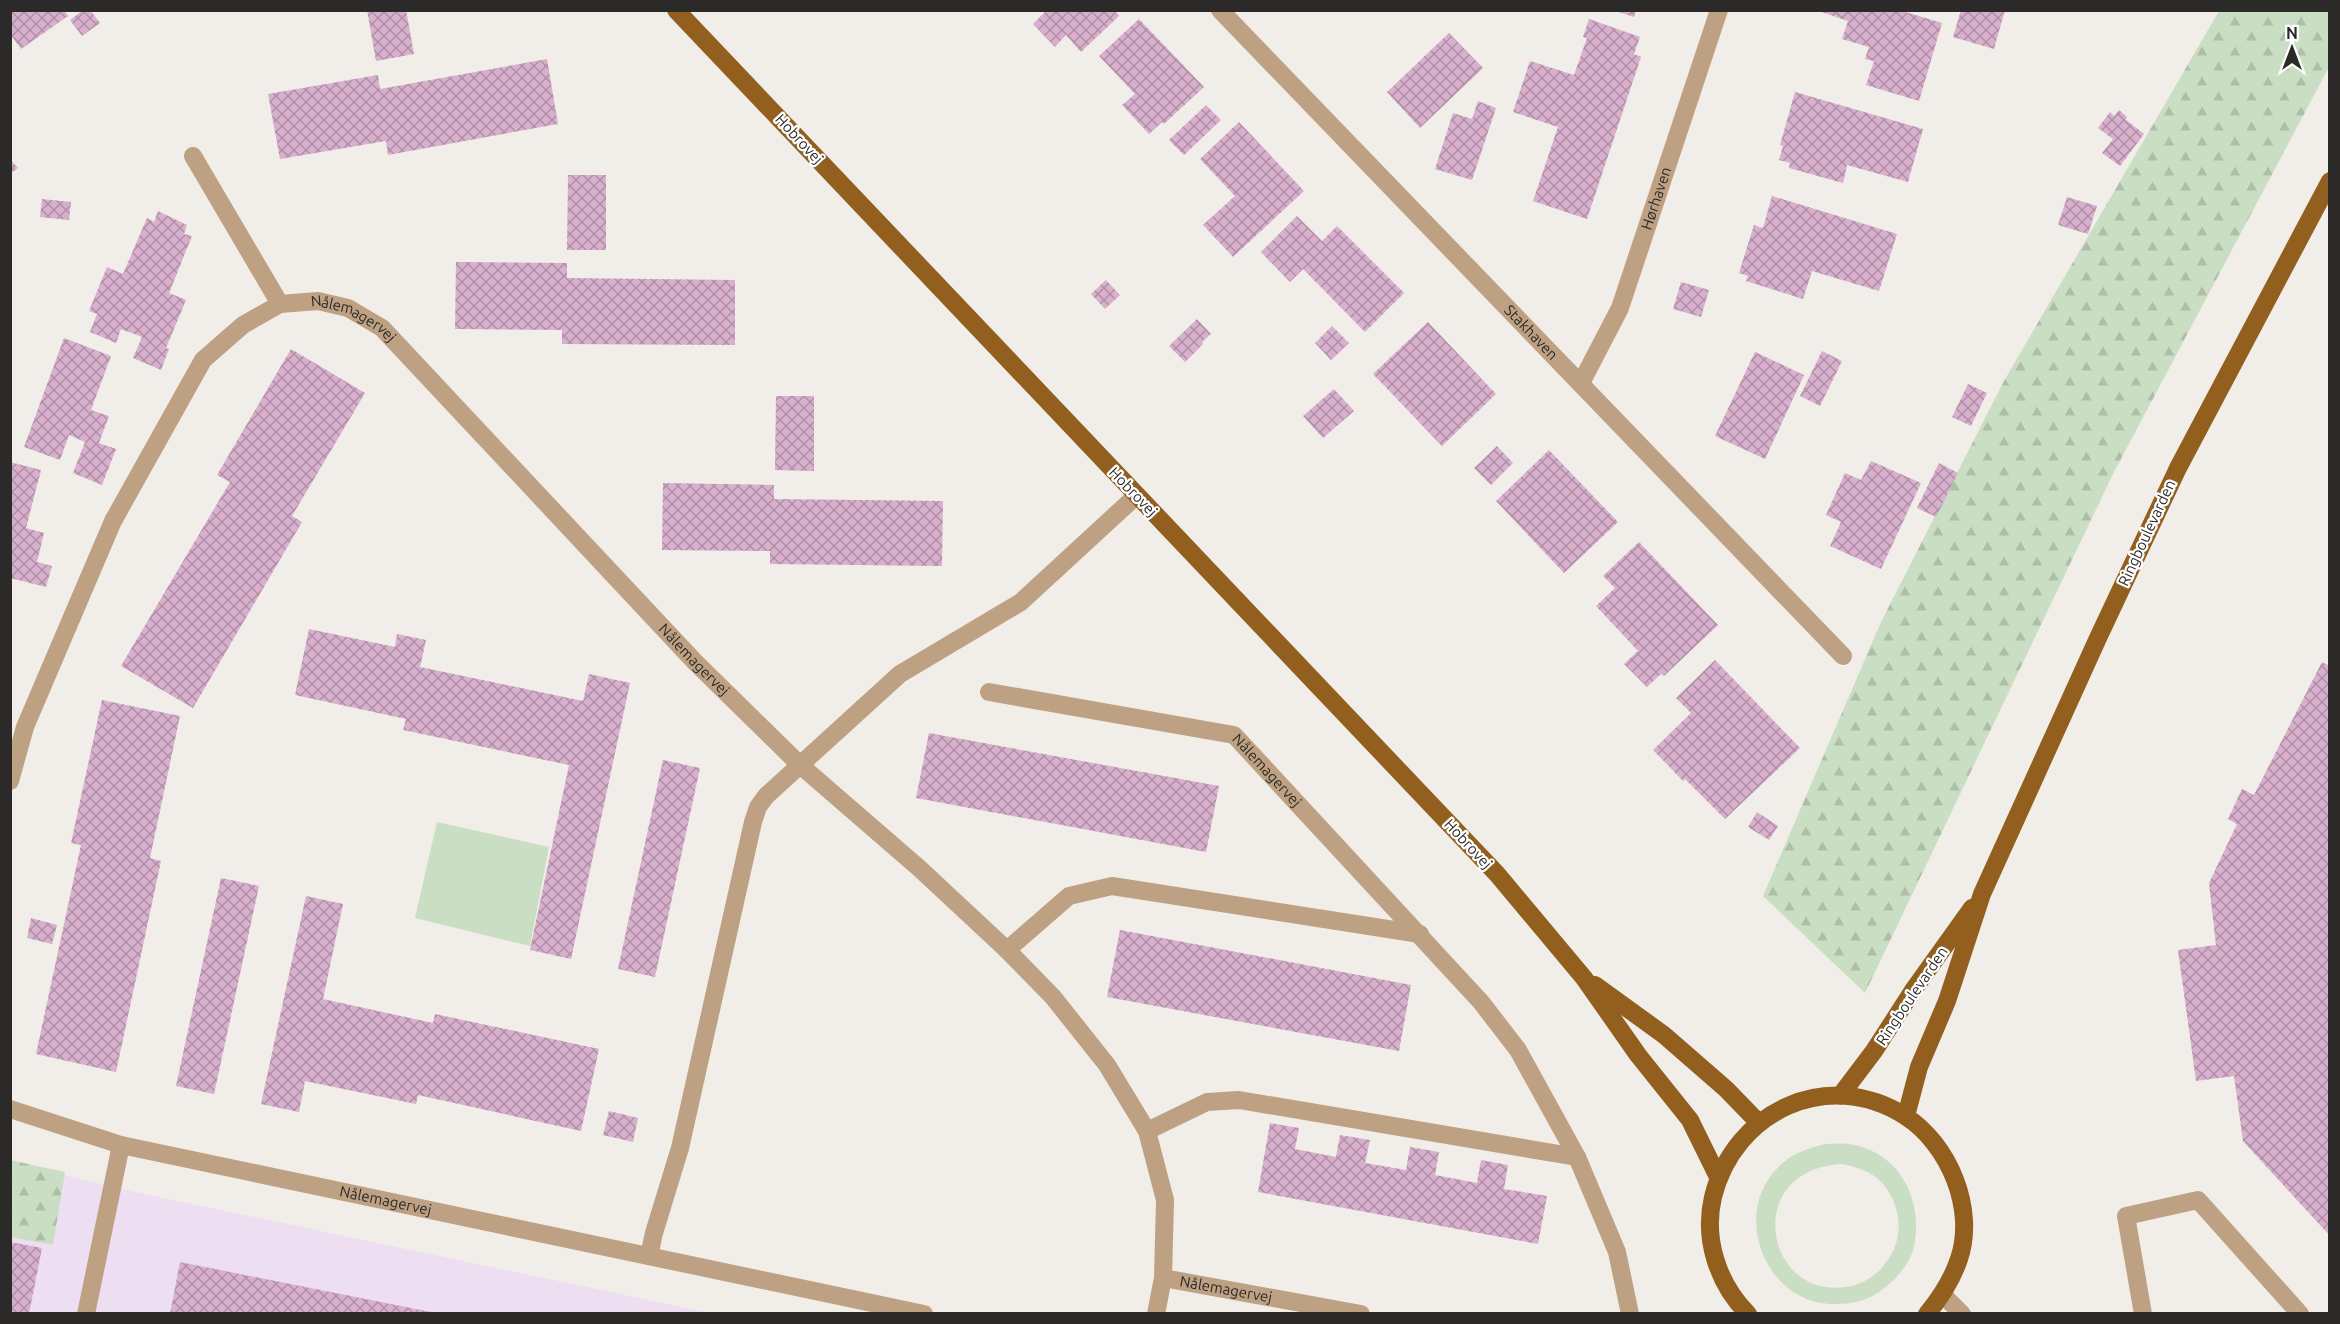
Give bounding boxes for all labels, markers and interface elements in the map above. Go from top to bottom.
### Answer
north arrow [2262,18,2322,78]
text: N [2286,24,2298,42]
street label: Hobrovej [772,110,827,167]
street label: Hørhaven [1638,165,1674,232]
street label: Nålemagervej [310,292,400,345]
street label: Stakhaven [1501,301,1562,363]
street label: Hobrovej [1106,464,1161,520]
street label: Ringboulevarden [2115,477,2179,588]
street label: Nålemagervej [656,620,733,699]
street label: Nålemagervej [1229,730,1305,810]
street label: Hobrovej [1441,815,1496,872]
street label: Ringboulevarden [1872,943,1951,1048]
street label: Nålemagervej [338,1182,433,1218]
street label: Nålemagervej [1179,1272,1274,1306]

